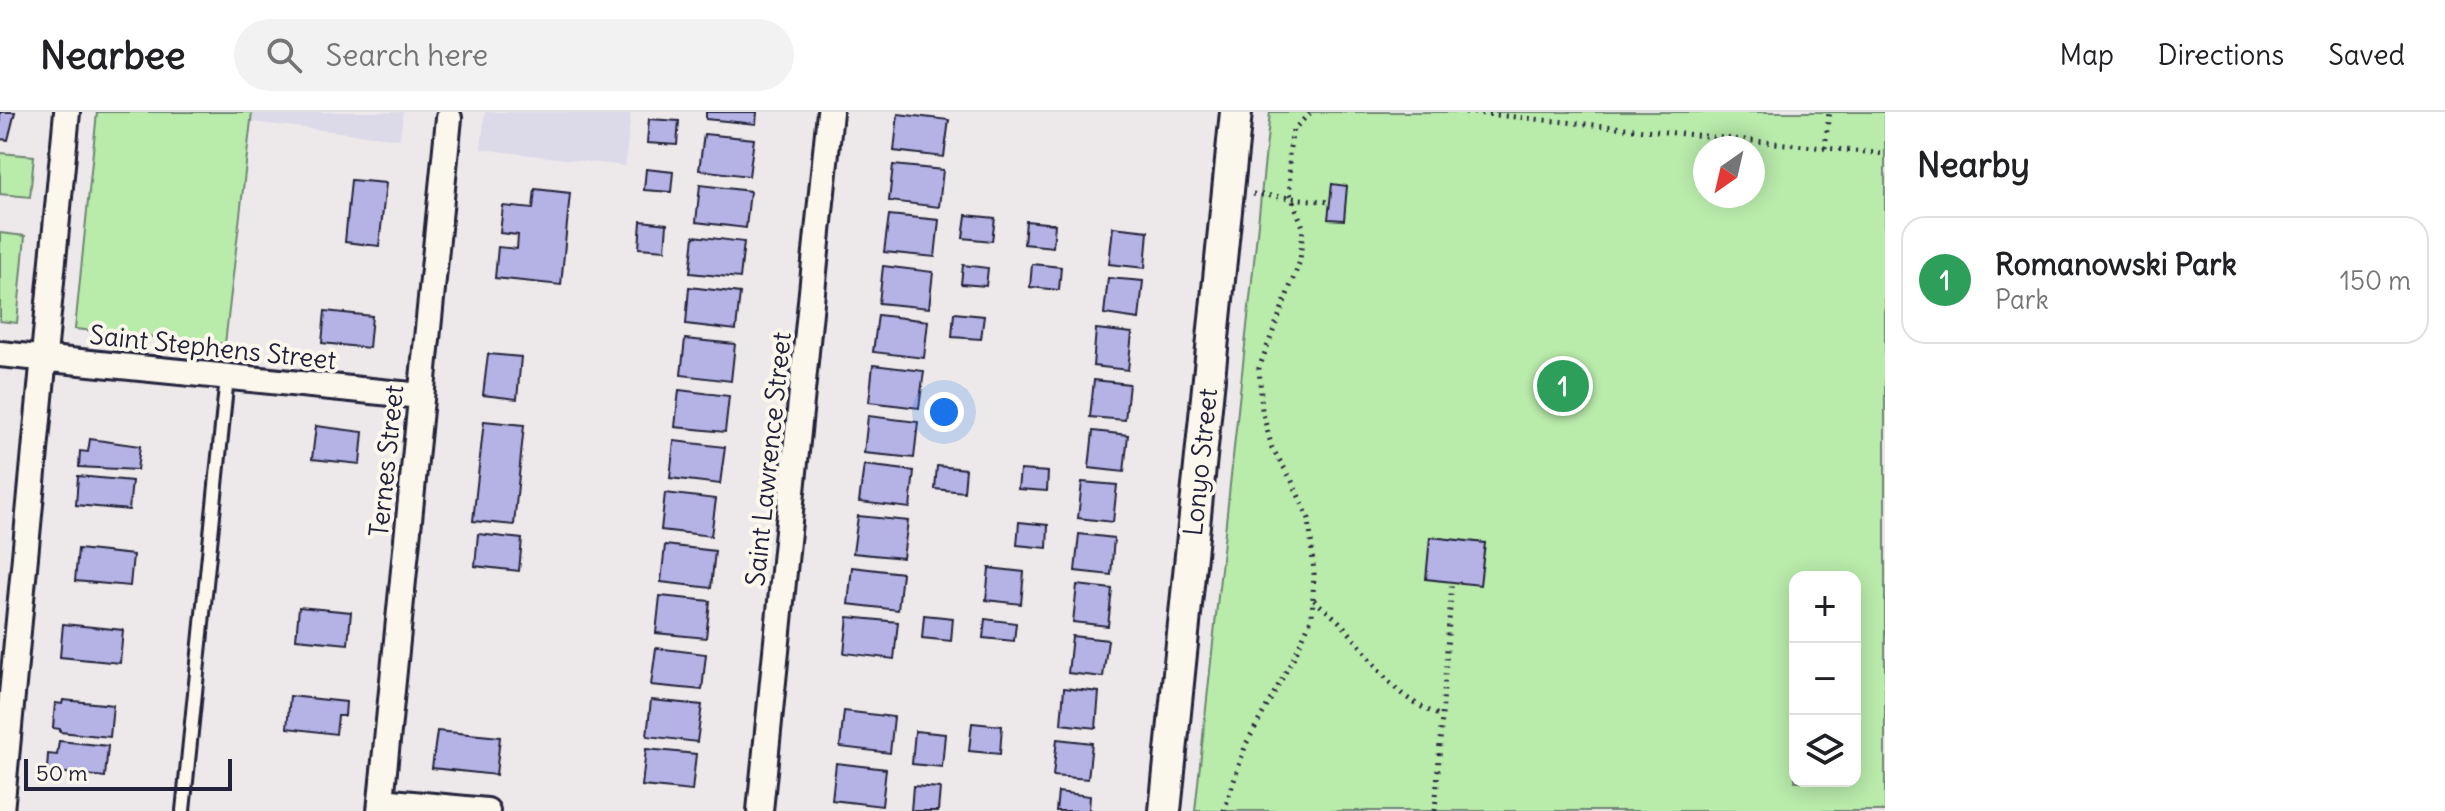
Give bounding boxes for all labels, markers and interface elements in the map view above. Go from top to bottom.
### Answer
search box [234,19,794,91]
text: Nearbee [40,32,186,79]
icon: search [262,33,306,77]
text: Search here [326,36,488,74]
text: Map [2059,37,2114,73]
text: Directions [2158,37,2284,73]
text: Saved [2328,37,2405,73]
north arrow [1693,136,1765,208]
text: Nearby [1917,143,2030,186]
text: Romanowski Park [1995,245,2237,283]
text: 1 [1940,264,1950,297]
text: 150 m [2340,264,2411,297]
text: Park [1995,283,2049,316]
street label: Saint Stephens Street [88,318,338,376]
street label: Saint Lawrence Street [738,330,798,588]
pin: 1 [1537,356,1589,416]
street label: Ternes Street [362,383,410,539]
street label: Lonyo Street [1176,386,1224,537]
your location [924,392,964,432]
map controls [1789,571,1861,787]
button: + [1789,571,1861,643]
button: − [1789,643,1861,715]
button: layers [1789,715,1861,787]
scale bar [24,755,232,791]
text: 50 m [36,759,88,787]

